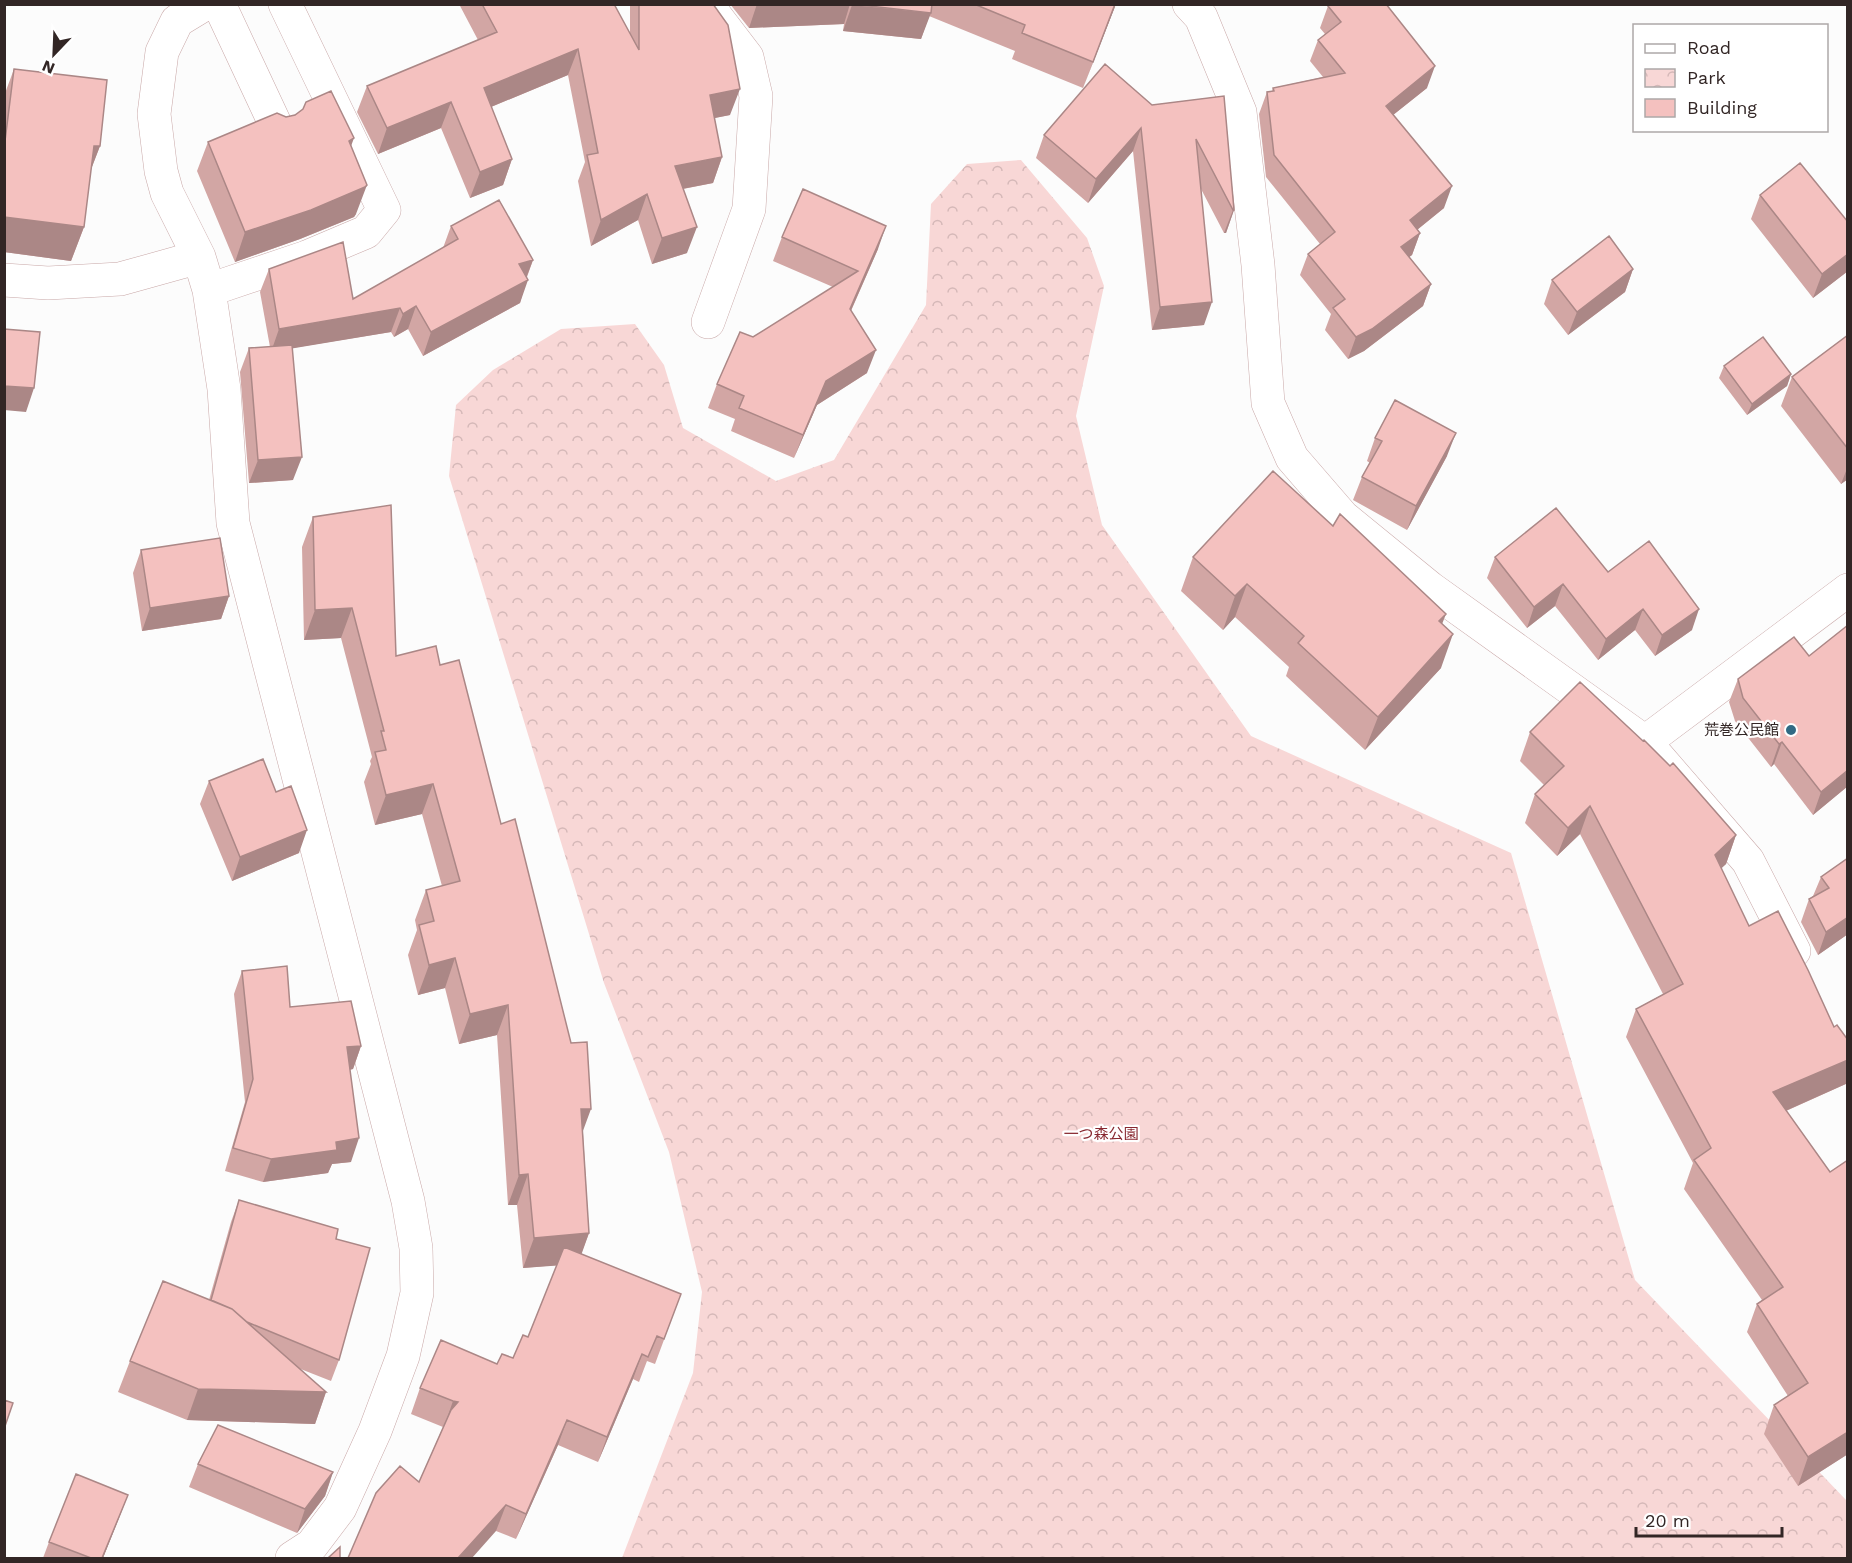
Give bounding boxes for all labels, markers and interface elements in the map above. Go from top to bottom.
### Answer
north arrow [24,24,84,84]
legend [1633,24,1828,132]
text: Road [1687,37,1731,58]
text: N [39,56,58,78]
text: Park [1687,67,1726,88]
text: Building [1687,97,1757,118]
place label: 荒巻公民館 [1704,721,1779,739]
marker: 荒巻公民館 [1784,723,1798,737]
park label: 一つ森公園 [1063,1125,1139,1143]
scale bar [1636,1500,1782,1538]
text: 20 m [1645,1510,1690,1531]

